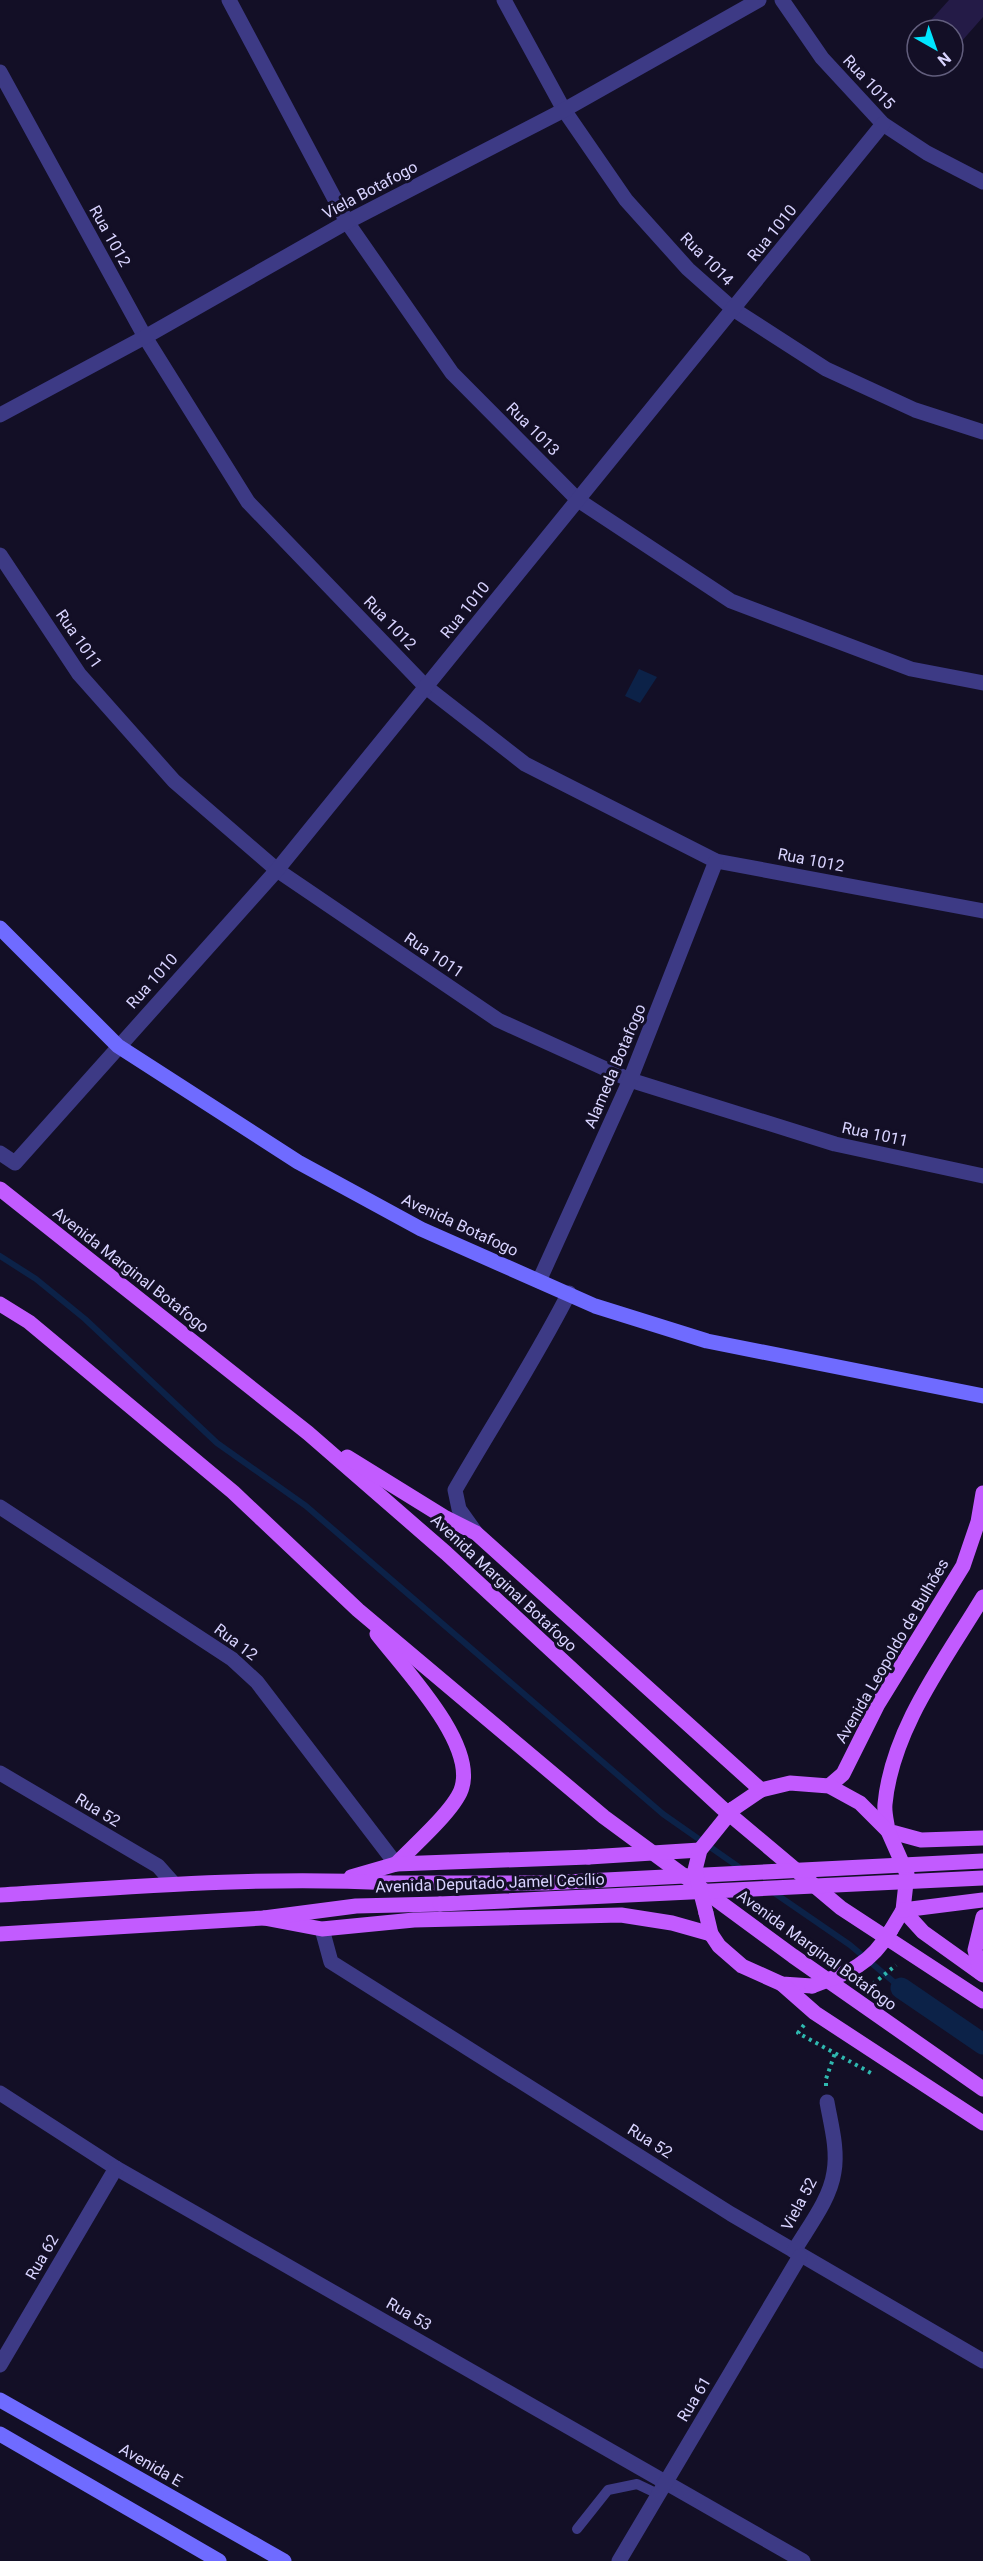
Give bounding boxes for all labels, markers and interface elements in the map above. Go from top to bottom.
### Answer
north arrow [905,18,965,78]
text: N [934,48,955,70]
street label: Rua 1015 [839,51,899,113]
street label: Viela Botafogo [319,157,421,223]
street label: Rua 1010 [743,201,801,265]
street label: Rua 1012 [85,202,135,270]
street label: Rua 1014 [676,228,738,290]
street label: Rua 1013 [502,398,564,460]
street label: Rua 1010 [436,578,494,642]
street label: Rua 1012 [360,592,420,654]
street label: Rua 1011 [52,606,106,672]
street label: Rua 1012 [776,844,846,876]
street label: Rua 1011 [401,928,467,982]
street label: Rua 1010 [122,950,182,1012]
street label: Alameda Botafogo [580,1001,650,1131]
street label: Rua 1011 [840,1118,910,1150]
street label: Avenida Botafogo [399,1190,521,1260]
street label: Avenida Marginal Botafogo [49,1203,213,1337]
street label: Avenida Marginal Botafogo [427,1510,581,1656]
street label: Avenida Leopoldo de Bulhões [831,1555,953,1747]
street label: Rua 12 [211,1620,261,1664]
street label: Rua 52 [72,1789,124,1831]
street label: Avenida Deputado Jamel Cecílio [375,1870,605,1896]
street label: Avenida Marginal Botafogo [733,1886,901,2014]
street label: Rua 52 [624,2120,676,2162]
street label: Viela 52 [777,2174,821,2234]
street label: Rua 62 [21,2231,63,2283]
street label: Rua 53 [383,2293,435,2335]
street label: Rua 61 [673,2373,715,2425]
street label: Avenida E [116,2439,186,2491]

